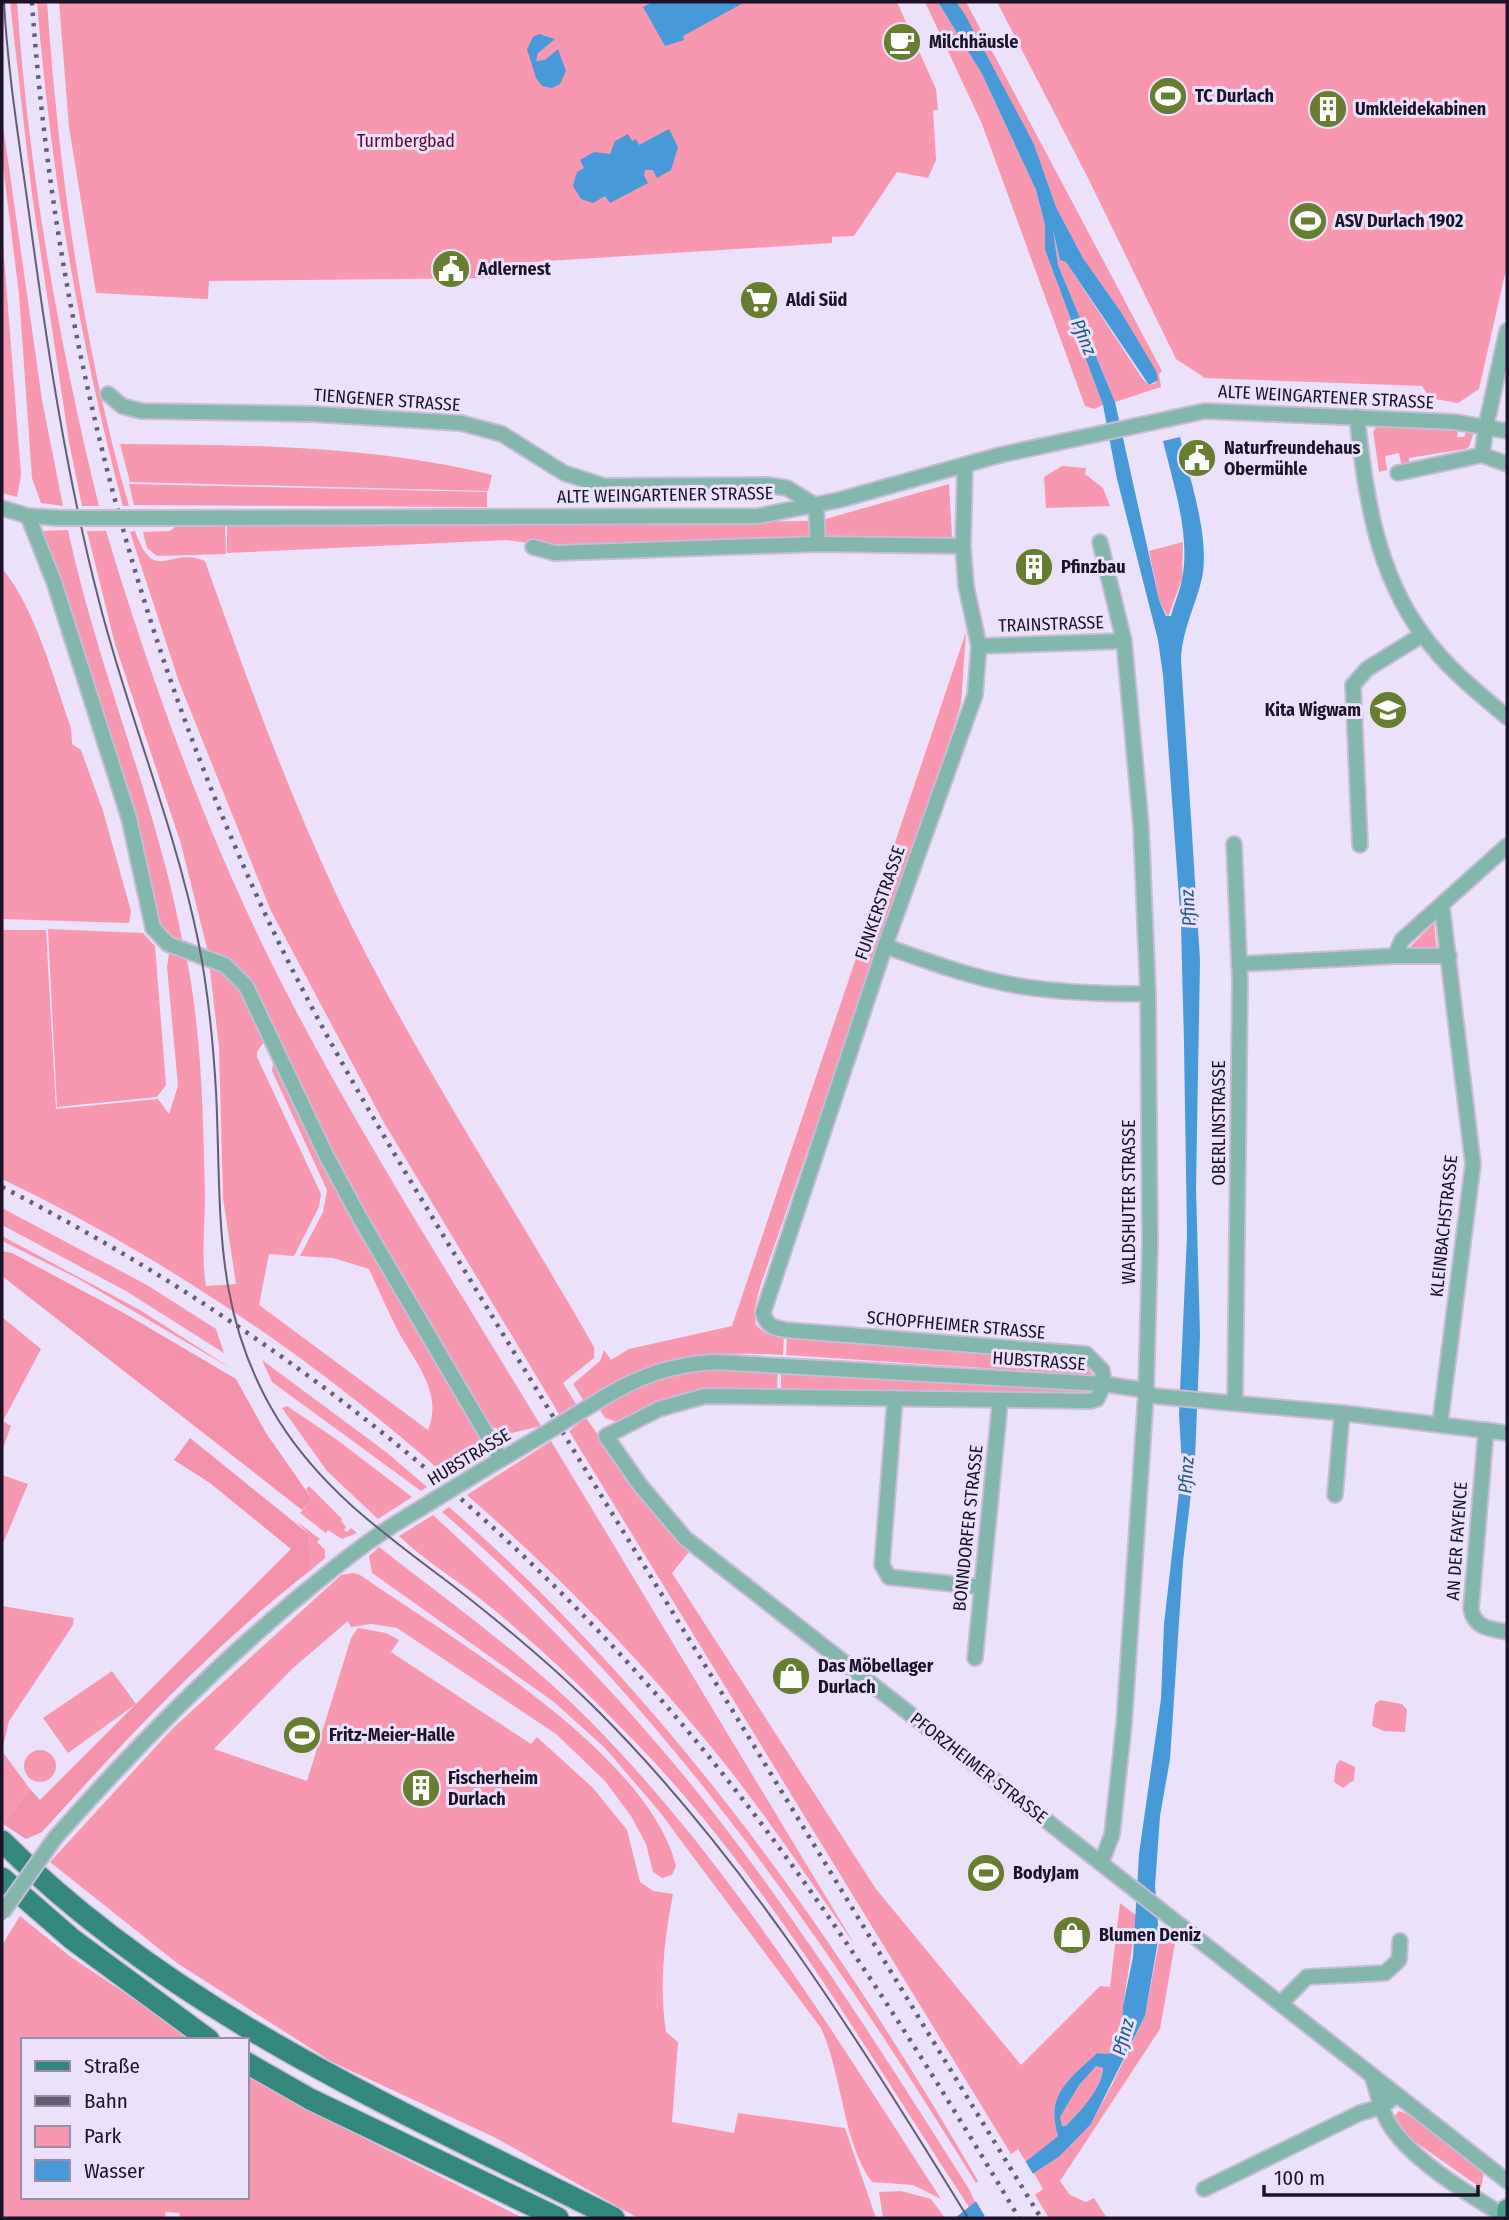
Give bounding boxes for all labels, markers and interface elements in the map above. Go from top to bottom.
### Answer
cafe icon: Milchhäusle [881,21,923,63]
place label: Milchhäusle [929,31,1018,53]
sports icon: TC Durlach [1147,75,1189,117]
place label: TC Durlach [1195,85,1274,107]
building icon: Umkleidekabinen [1307,88,1349,130]
place label: Umkleidekabinen [1355,98,1486,120]
park label: Turmbergbad [357,130,455,152]
sports icon: ASV Durlach 1902 [1287,200,1329,242]
place label: ASV Durlach 1902 [1334,210,1463,232]
public building icon: Adlernest [430,248,472,290]
place label: Adlernest [477,258,552,280]
supermarket icon: Aldi Süd [738,279,780,321]
place label: Aldi Süd [785,289,847,311]
water label: Pfinz [1066,315,1102,359]
street label: ALTE WEINGARTENER STRASSE [1217,380,1435,414]
street label: TIENGENER STRASSE [313,384,461,416]
public building icon: Naturfreundehaus Obermühle [1176,437,1218,479]
place label: Naturfreundehaus Obermühle [1224,437,1361,480]
street label: ALTE WEINGARTENER STRASSE [557,482,773,508]
building icon: Pfinzbau [1013,546,1055,588]
place label: Pfinzbau [1061,556,1125,578]
street label: TRAINSTRASSE [998,611,1104,637]
school or university icon: Kita Wigwam [1367,689,1409,731]
place label: Kita Wigwam [1265,699,1361,721]
street label: FUNKERSTRASSE [850,843,910,963]
water label: Pfinz [1175,888,1201,927]
street label: OBERLINSTRASSE [1208,1060,1230,1186]
street label: WALDSHUTER STRASSE [1118,1120,1140,1284]
street label: KLEINBACHSTRASSE [1426,1154,1462,1298]
street label: SCHOPFHEIMER STRASSE [866,1306,1046,1344]
street label: HUBSTRASSE [992,1347,1086,1375]
street label: HUBSTRASSE [423,1424,515,1490]
street label: BONNDORFER STRASSE [948,1444,988,1612]
water label: Pfinz [1173,1455,1199,1494]
street label: AN DER FAYENCE [1442,1481,1472,1601]
shop icon: Das Möbellager Durlach [770,1655,812,1697]
place label: Das Möbellager Durlach [818,1655,934,1698]
street label: PFORZHEIMER STRASSE [906,1708,1052,1828]
sports icon: Fritz-Meier-Halle [281,1714,323,1756]
place label: Fritz-Meier-Halle [329,1724,455,1746]
building icon: Fischerheim Durlach [400,1767,442,1809]
place label: Fischerheim Durlach [448,1767,538,1810]
sports icon: BodyJam [965,1852,1007,1894]
place label: BodyJam [1013,1862,1079,1884]
shop icon: Blumen Deniz [1051,1914,1093,1956]
place label: Blumen Deniz [1099,1924,1201,1946]
water label: Pfinz [1107,2016,1139,2058]
legend [21,2038,248,2199]
text: Straße [84,2053,140,2079]
text: Bahn [84,2088,128,2114]
text: Park [84,2123,122,2149]
scale bar [1264,2154,1478,2198]
text: Wasser [84,2158,145,2184]
text: 100 m [1274,2165,1325,2191]

